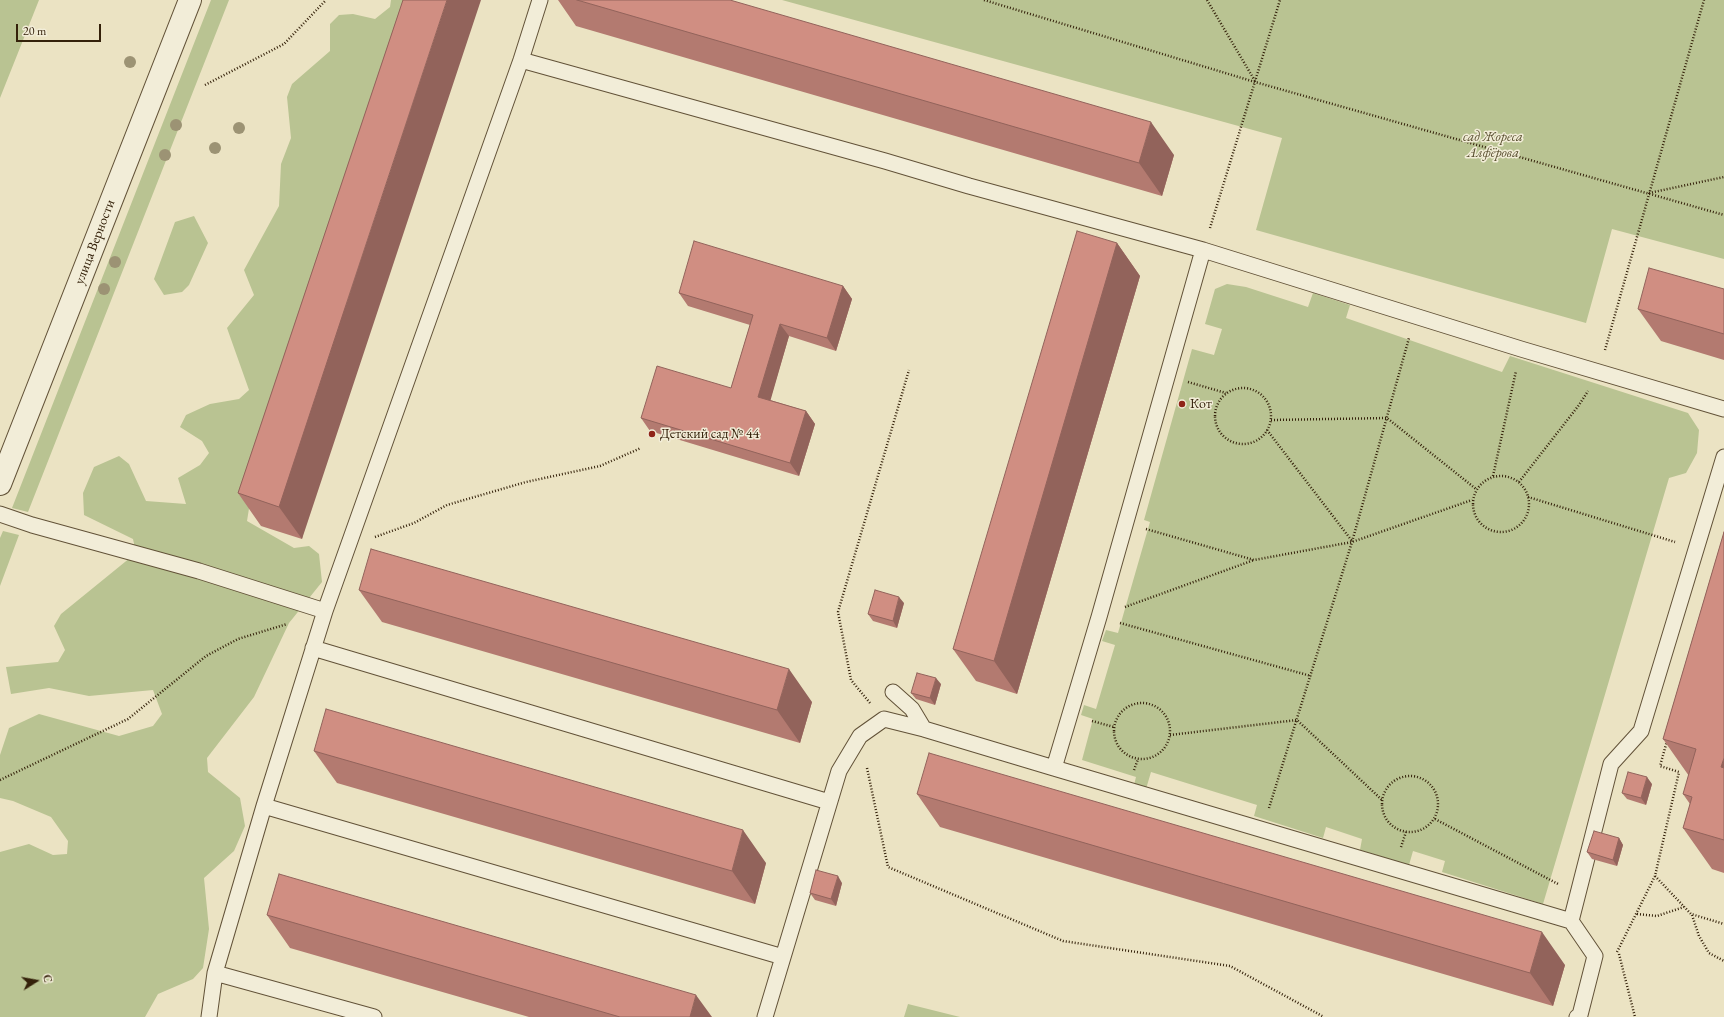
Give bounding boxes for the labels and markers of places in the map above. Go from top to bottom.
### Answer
place label: Кот [1190,396,1212,412]
marker: Кот [1177,399,1187,409]
place label: Детский сад № 44 [660,426,759,442]
marker: Детский сад № 44 [647,429,657,439]

